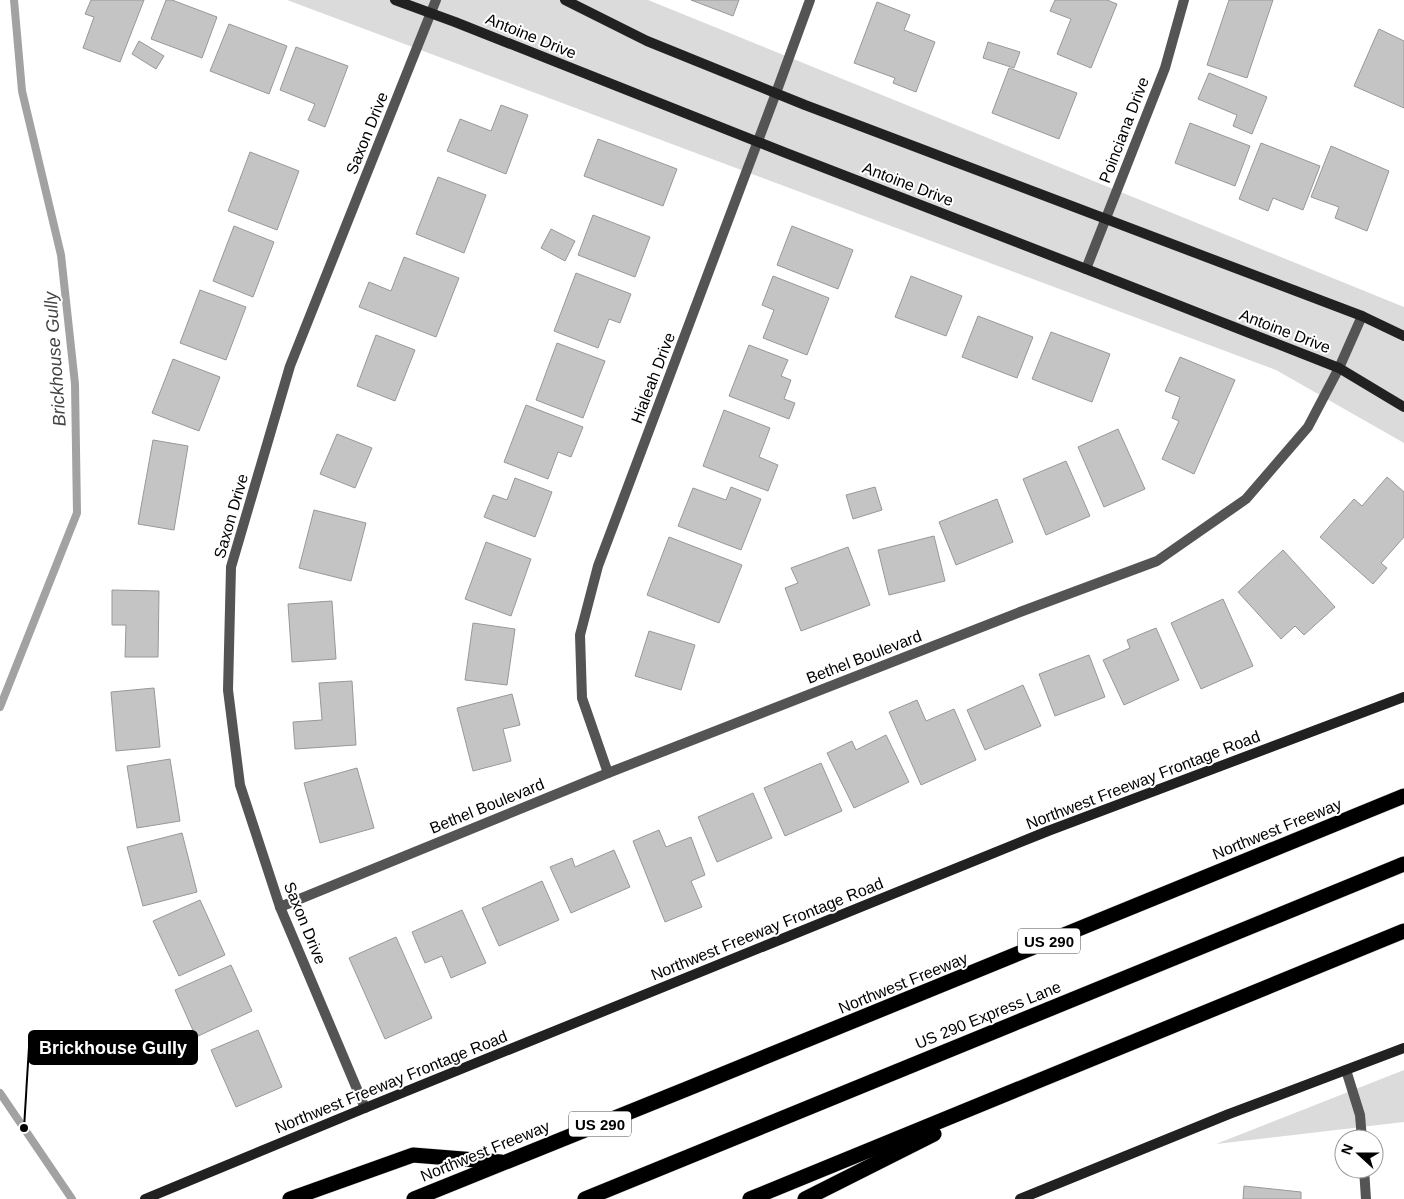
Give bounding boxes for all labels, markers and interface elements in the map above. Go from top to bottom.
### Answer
street label: Antoine Drive [483,10,579,62]
street label: Poinciana Drive [1096,75,1152,185]
street label: Saxon Drive [343,89,391,177]
street label: Antoine Drive [860,159,956,209]
water label: Brickhouse Gully [40,290,70,427]
street label: Antoine Drive [1237,306,1333,356]
street label: Hialeah Drive [628,330,678,426]
street label: Saxon Drive [211,472,251,560]
street label: Bethel Boulevard [804,627,924,687]
street label: Northwest Freeway Frontage Road [1024,727,1262,833]
street label: Bethel Boulevard [427,775,547,837]
street label: Northwest Freeway [1210,795,1344,863]
street label: Northwest Freeway Frontage Road [648,874,886,984]
street label: Saxon Drive [281,879,329,967]
road number: US 290 [1018,928,1080,954]
street label: Northwest Freeway [836,949,970,1017]
street label: US 290 Express Lane [913,978,1063,1052]
street label: Northwest Freeway Frontage Road [272,1027,510,1137]
callout: Brickhouse Gully [29,1031,197,1064]
text: Brickhouse Gully [39,1038,187,1058]
road number: US 290 [569,1112,631,1136]
street label: Northwest Freeway [418,1117,552,1185]
north arrow [1334,1129,1384,1179]
text: N [1338,1142,1356,1157]

